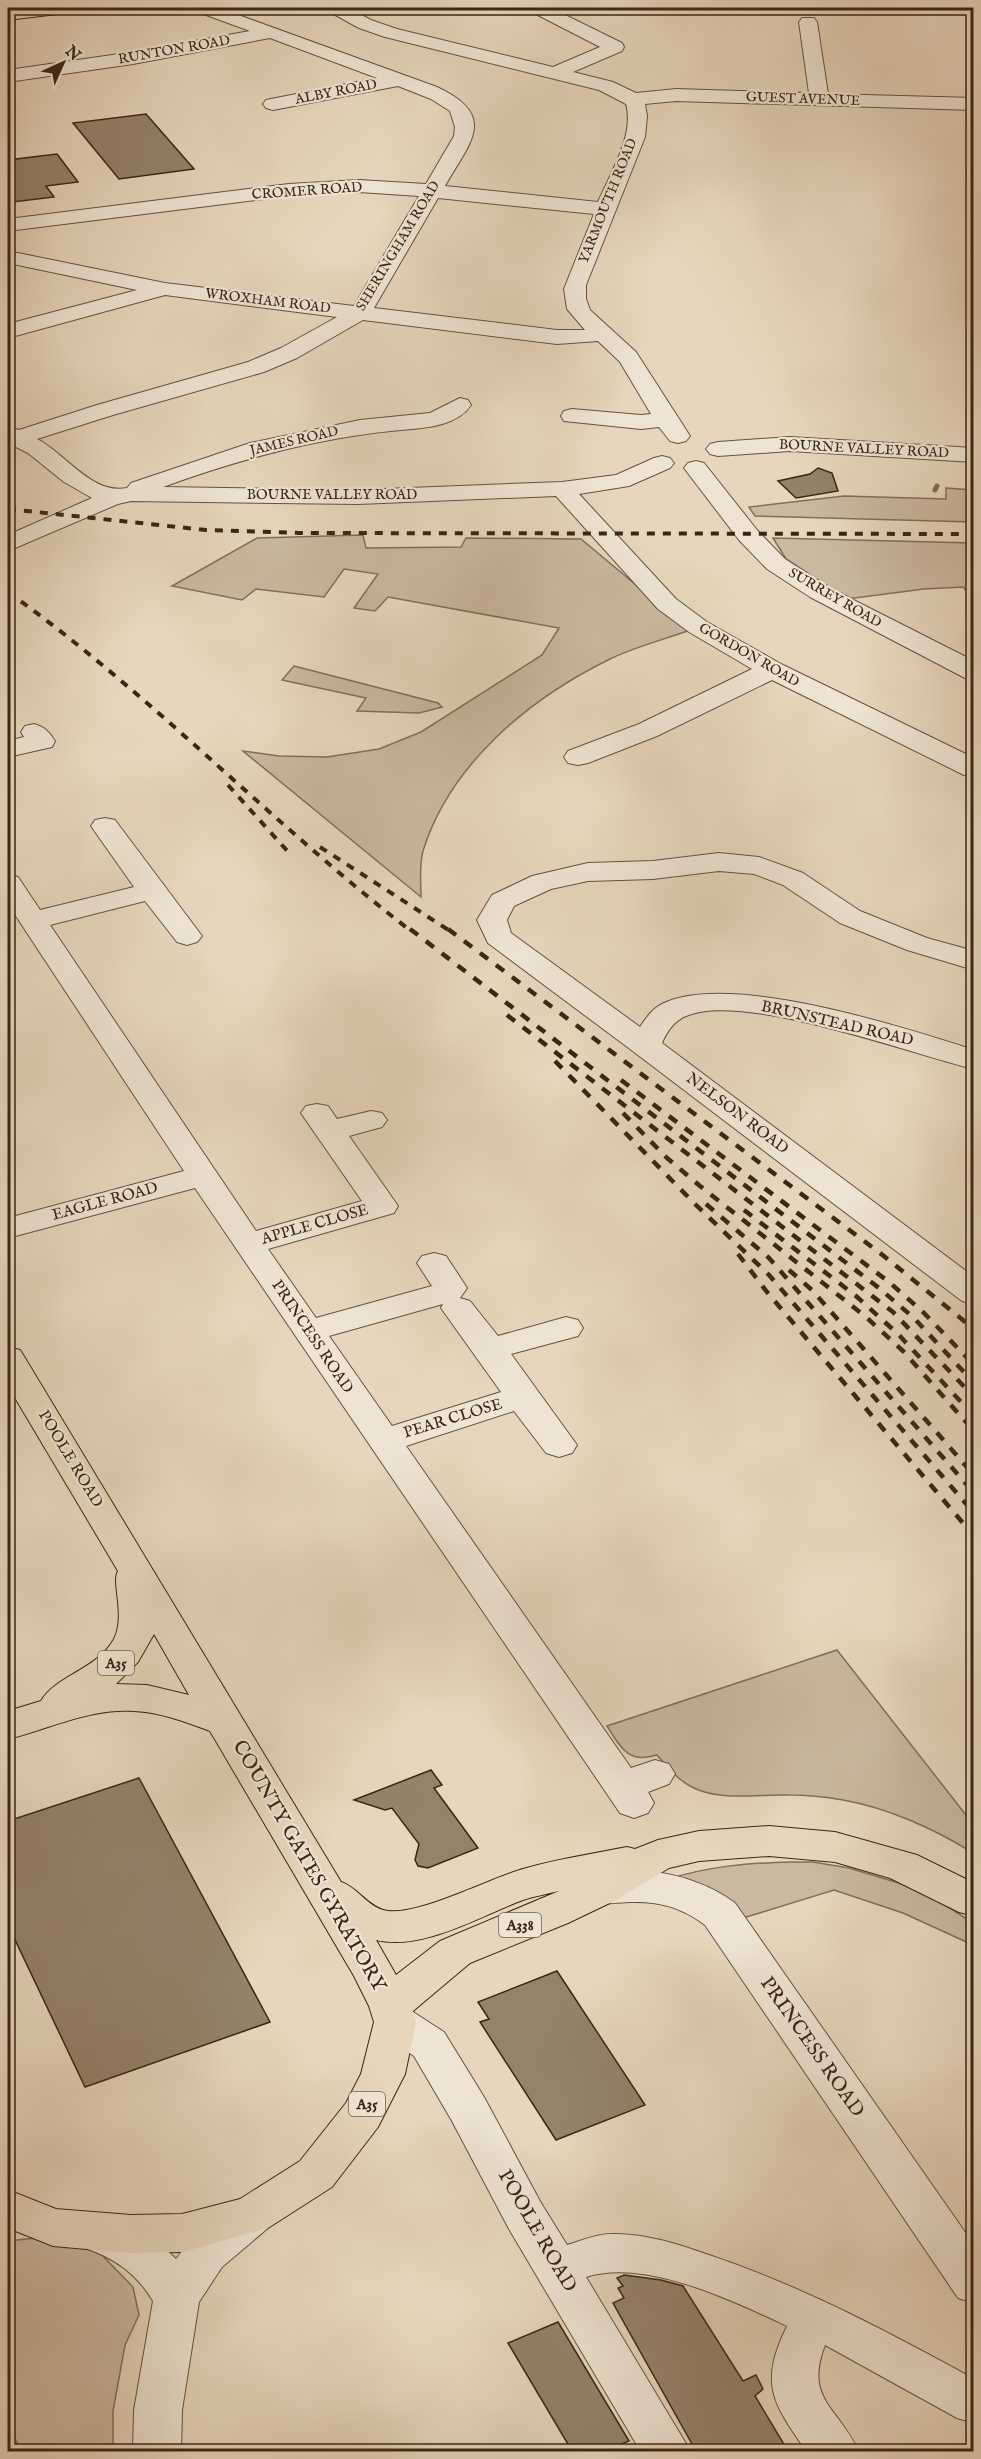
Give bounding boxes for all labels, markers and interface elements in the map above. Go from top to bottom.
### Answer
street label: RUNTON ROAD [117,31,231,69]
north arrow [33,33,93,93]
text: N [60,41,84,66]
street label: ALBY ROAD [292,75,379,109]
street label: GUEST AVENUE [746,88,861,110]
street label: YARMOUTH ROAD [575,136,641,266]
street label: CROMER ROAD [251,178,363,204]
street label: SHERINGHAM ROAD [352,178,444,314]
street label: WROXHAM ROAD [204,284,332,318]
street label: JAMES ROAD [246,422,340,460]
street label: BOURNE VALLEY ROAD [778,436,950,462]
street label: BOURNE VALLEY ROAD [247,486,417,504]
street label: SURREY ROAD [785,564,885,632]
street label: GORDON ROAD [695,619,803,691]
street label: BRUNSTEAD ROAD [759,997,915,1051]
street label: NELSON ROAD [682,1069,792,1159]
street label: EAGLE ROAD [50,1178,160,1226]
street label: APPLE CLOSE [258,1200,371,1250]
street label: PRINCESS ROAD [267,1276,357,1398]
street label: PEAR CLOSE [401,1395,505,1443]
street label: POOLE ROAD [33,1407,107,1511]
road number: A35 [98,1651,134,1675]
street label: COUNTY GATES GYRATORY [227,1736,392,1997]
road number: A338 [499,1913,541,1937]
street label: PRINCESS ROAD [754,1972,870,2122]
road number: A35 [349,2092,385,2116]
street label: POOLE ROAD [492,2165,582,2297]

